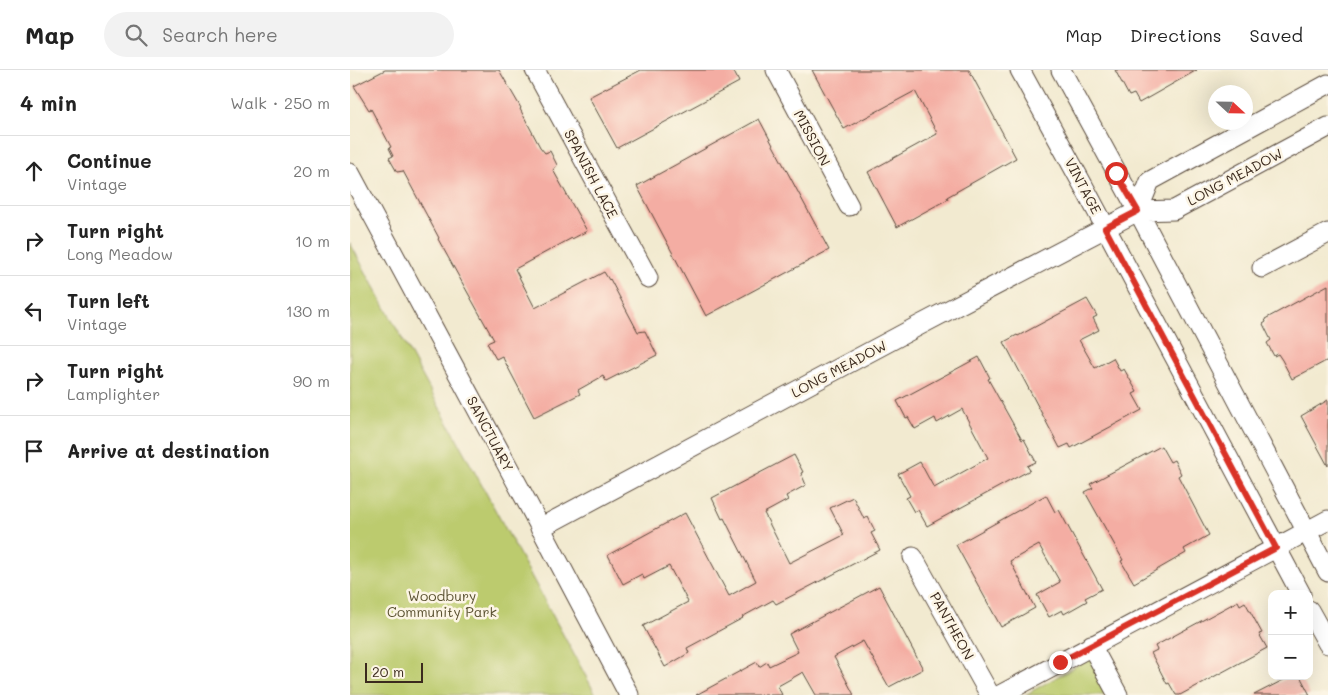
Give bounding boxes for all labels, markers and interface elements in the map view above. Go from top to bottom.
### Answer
search box [104,12,454,57]
text: Map [25,19,74,50]
icon: search [122,21,150,49]
text: Search here [162,22,278,47]
text: Map [1065,23,1102,47]
text: Directions [1130,23,1222,47]
text: Saved [1250,23,1303,47]
north arrow [1208,85,1253,130]
text: 4 min [20,89,77,116]
text: Walk · 250 m [230,92,330,113]
street label: MISSION [790,107,835,169]
street label: SPANISH LACE [560,126,623,222]
street label: LONG MEADOW [1184,143,1286,210]
text: Continue [67,148,152,173]
street label: VINTAGE [1061,154,1106,217]
icon: ahead [20,157,48,185]
text: 20 m [293,160,330,181]
route start [1105,162,1128,185]
text: Vintage [67,173,127,194]
text: Turn right [67,218,164,243]
icon: right [20,227,48,255]
text: 10 m [295,230,330,251]
text: Long Meadow [67,243,173,264]
text: Turn left [67,288,150,313]
icon: left [20,297,48,325]
text: 130 m [286,300,330,321]
text: Vintage [67,313,127,334]
street label: LONG MEADOW [788,335,890,402]
text: Turn right [67,358,164,383]
icon: right [20,367,48,395]
text: 90 m [293,370,330,391]
text: Lamplighter [67,383,160,404]
street label: SANCTUARY [463,393,518,475]
icon: arrive [20,437,48,465]
text: Arrive at destination [67,438,270,463]
park label: Woodbury Community Park [387,586,497,621]
street label: PANTHEON [926,588,979,663]
map controls [1268,590,1313,680]
button: + [1268,590,1313,635]
button: − [1268,635,1313,680]
route end [1049,651,1072,674]
scale bar [365,660,422,683]
text: 20 m [372,662,404,681]

